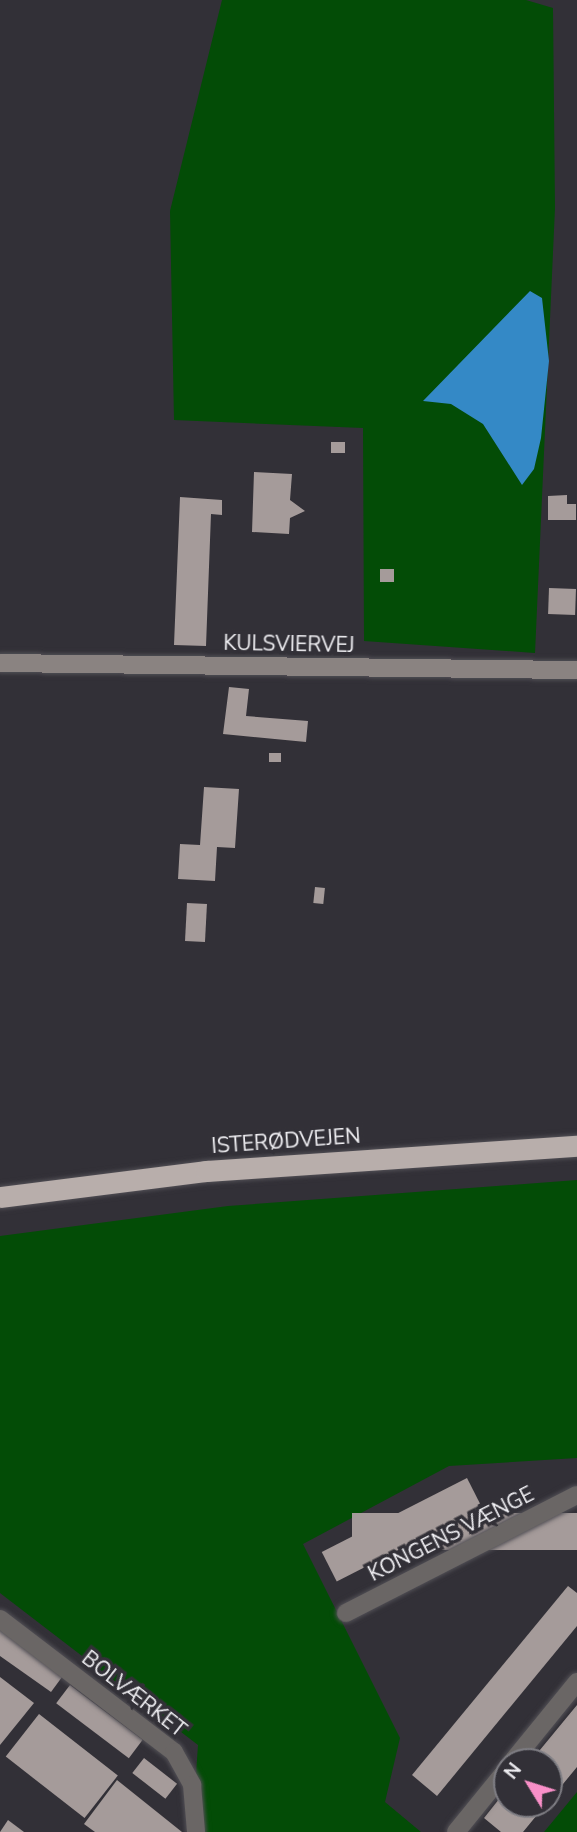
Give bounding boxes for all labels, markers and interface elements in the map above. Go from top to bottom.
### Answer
street label: KULSVIERVEJ [223,630,355,658]
street label: ISTERØDVEJEN [211,1123,361,1159]
street label: KONGENS VÆNGE [364,1481,538,1587]
street label: BOLVÆRKET [77,1645,191,1743]
north arrow [493,1748,563,1818]
text: N [498,1758,528,1785]

